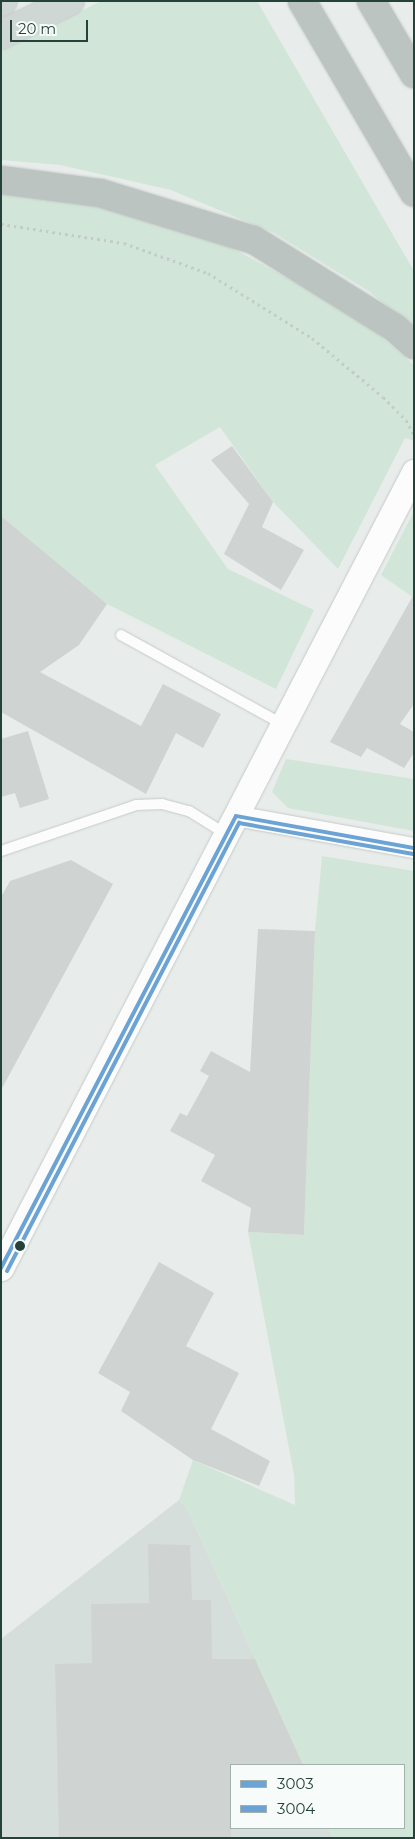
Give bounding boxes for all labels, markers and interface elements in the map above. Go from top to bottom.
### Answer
scale bar [12,10,90,42]
text: 20 m [18,19,56,38]
unlabelled marker [15,1241,25,1251]
legend [230,1764,405,1829]
text: 3003 [277,1774,314,1793]
text: 3004 [277,1799,315,1818]

